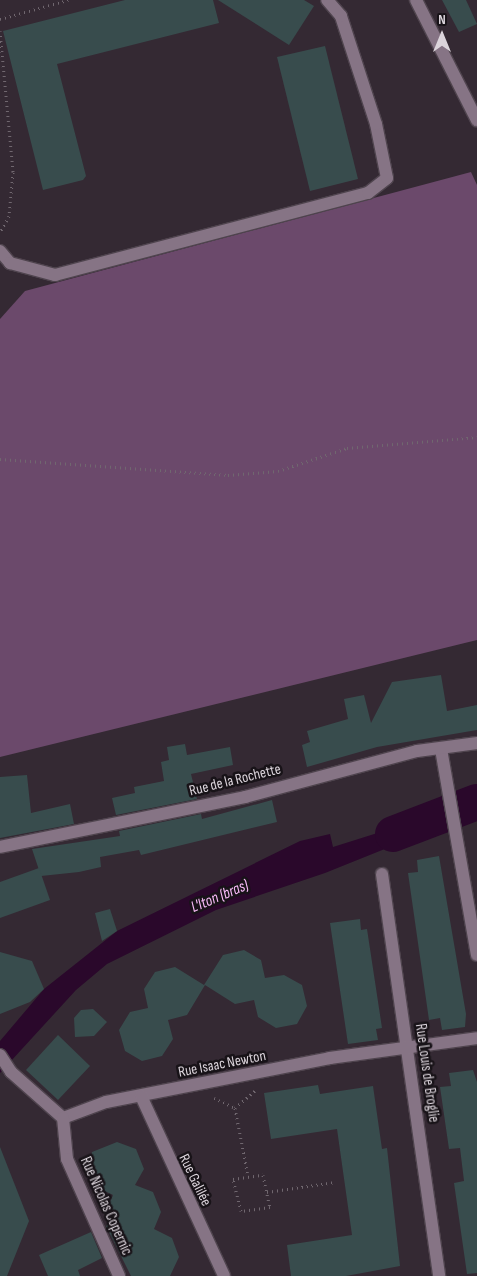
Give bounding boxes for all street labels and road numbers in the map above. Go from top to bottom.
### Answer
street label: Rue de la Rochette [187,760,283,800]
street label: Rue Louis de Broglie [411,1022,443,1124]
street label: Rue Isaac Newton [177,1047,267,1081]
street label: Rue Galilée [175,1151,215,1209]
street label: Rue Nicolas Copernic [76,1154,136,1258]

